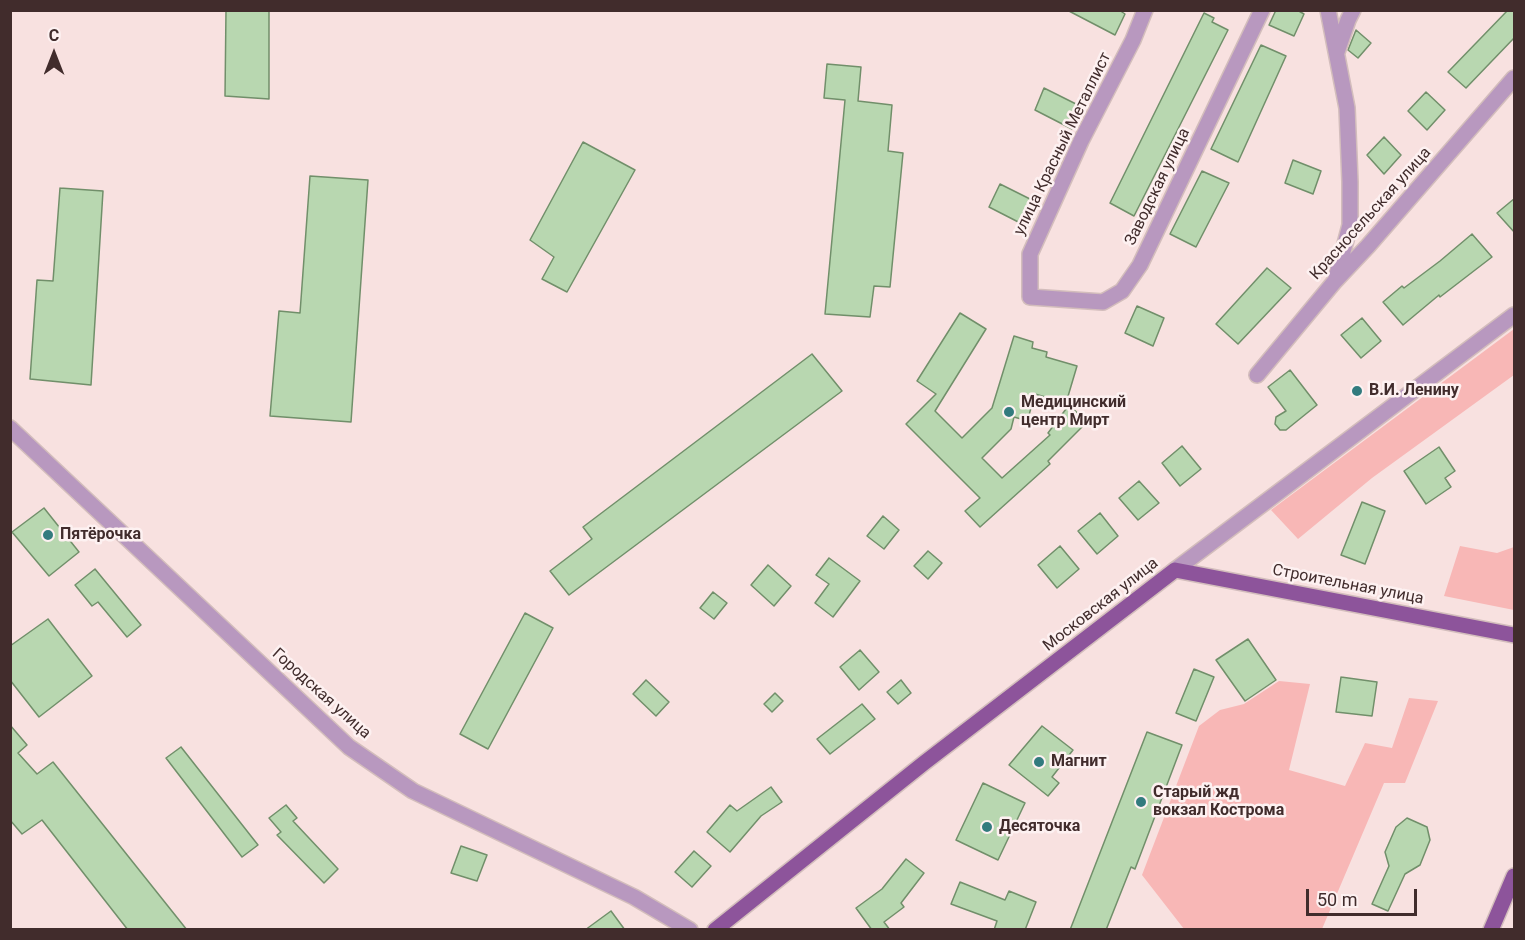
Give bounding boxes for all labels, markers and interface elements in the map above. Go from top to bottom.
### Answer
north arrow [24,24,84,84]
text: С [49,26,59,45]
street label: улица Красный Металлист [1010,49,1116,239]
street label: Заводская улица [1121,125,1195,249]
street label: Красносельская улица [1306,144,1436,284]
place label: В.И. Ленину [1369,381,1459,401]
marker: В.И. Ленину [1350,384,1364,398]
place label: Медицинский центр Мирт [1021,393,1126,431]
marker: Медицинский центр Мирт [1002,405,1016,419]
place label: Пятёрочка [60,525,141,545]
marker: Пятёрочка [41,528,55,542]
street label: Московская улица [1040,554,1162,656]
street label: Строительная улица [1271,561,1425,609]
street label: Городская улица [268,645,374,743]
place label: Магнит [1051,752,1107,772]
marker: Магнит [1032,755,1046,769]
place label: Старый жд вокзал Кострома [1153,783,1284,821]
marker: Старый жд вокзал Кострома [1134,795,1148,809]
place label: Десяточка [999,817,1080,837]
marker: Десяточка [980,820,994,834]
scale bar [1309,877,1420,915]
text: 50 m [1317,889,1357,910]

